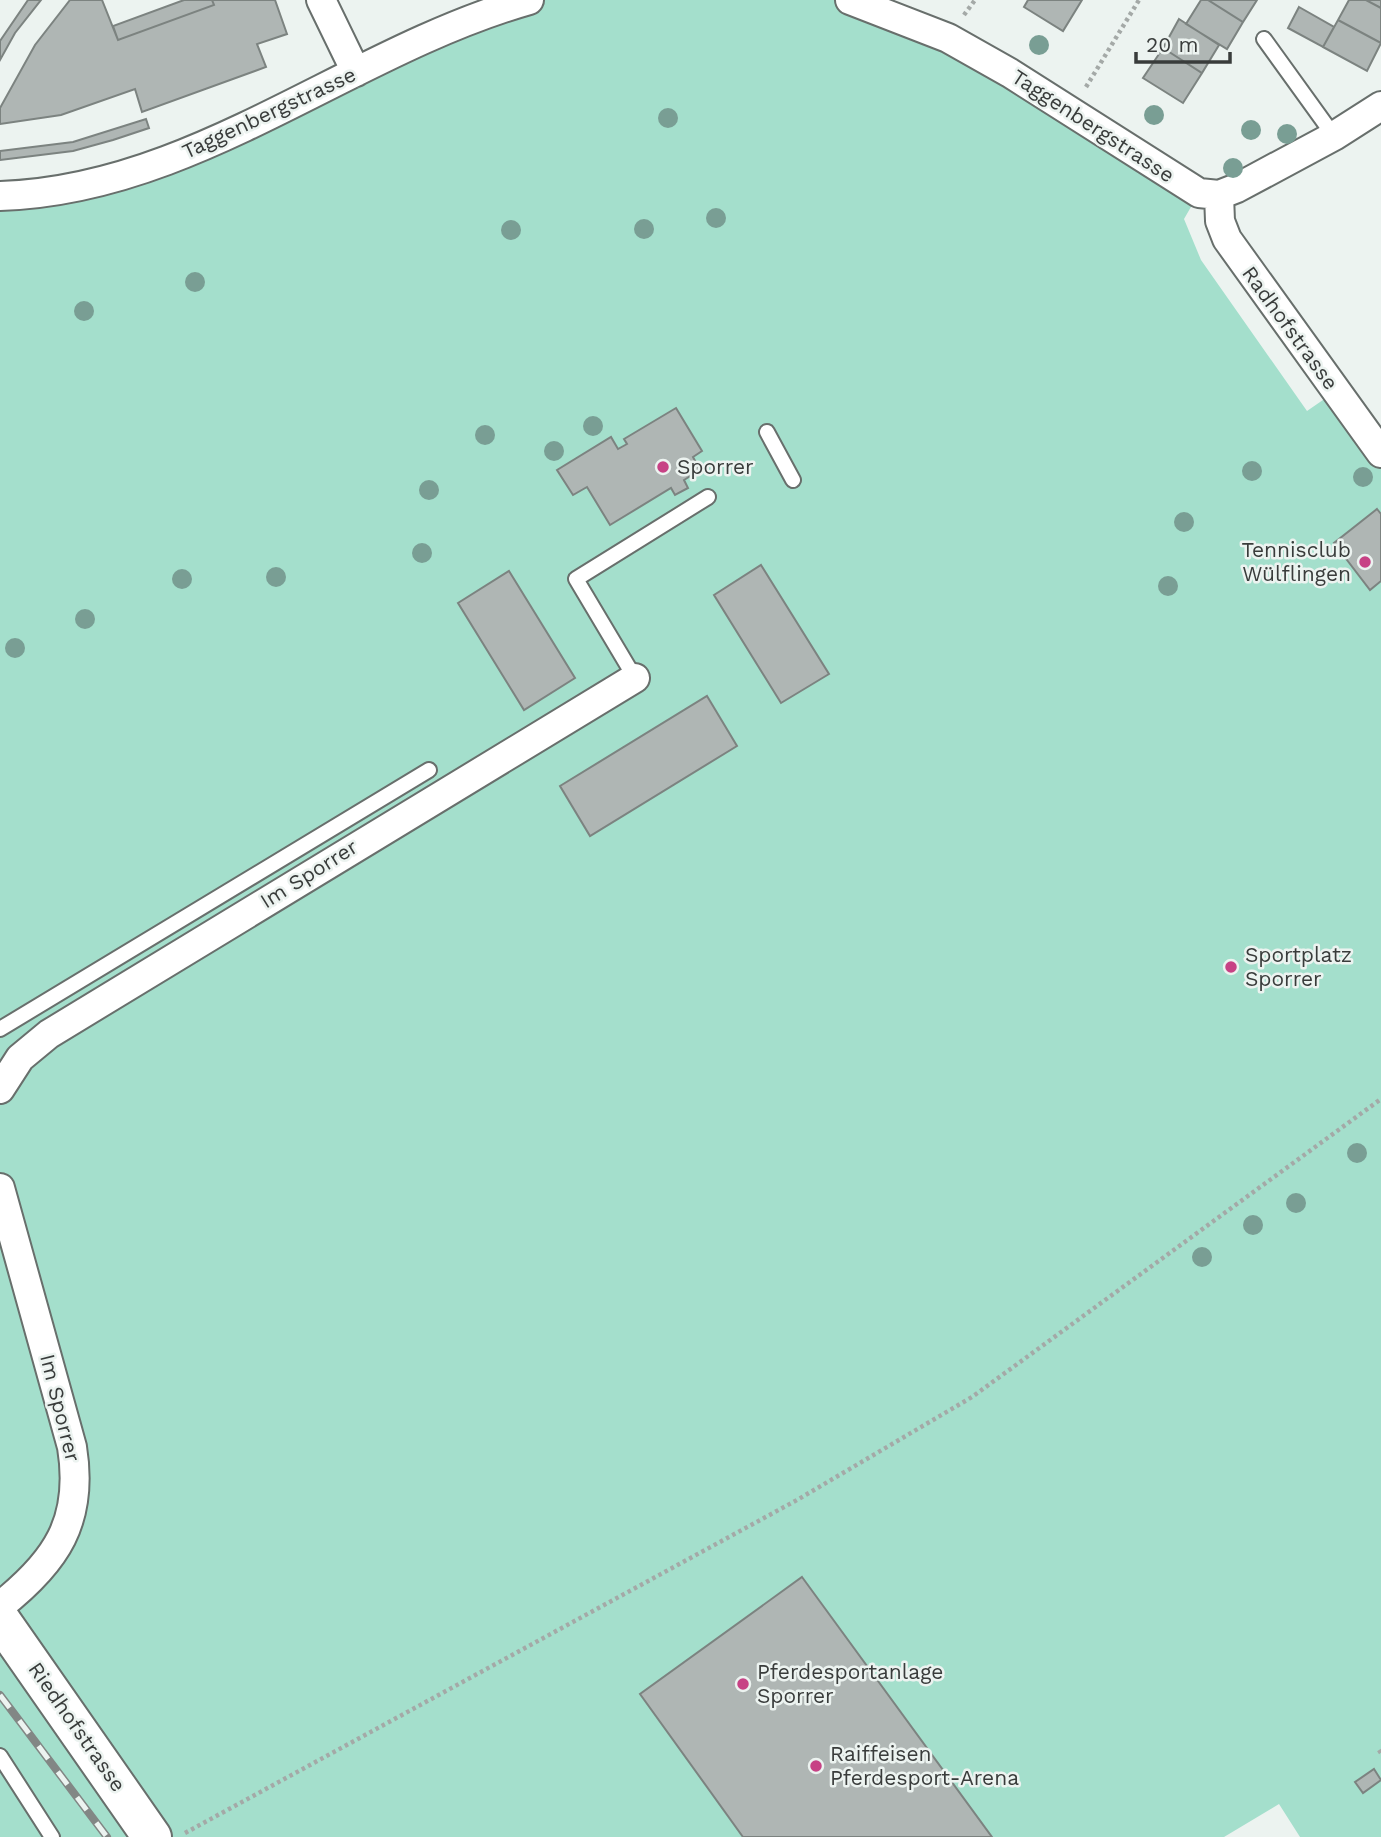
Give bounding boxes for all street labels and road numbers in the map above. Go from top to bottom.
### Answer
street label: Taggenbergstrasse [178,61,360,164]
street label: Taggenbergstrasse [1007,64,1179,187]
street label: Radhofstrasse [1237,261,1344,395]
street label: Im Sporrer [256,834,362,913]
street label: Im Sporrer [35,1352,86,1465]
street label: Riedhofstrasse [23,1657,131,1796]

